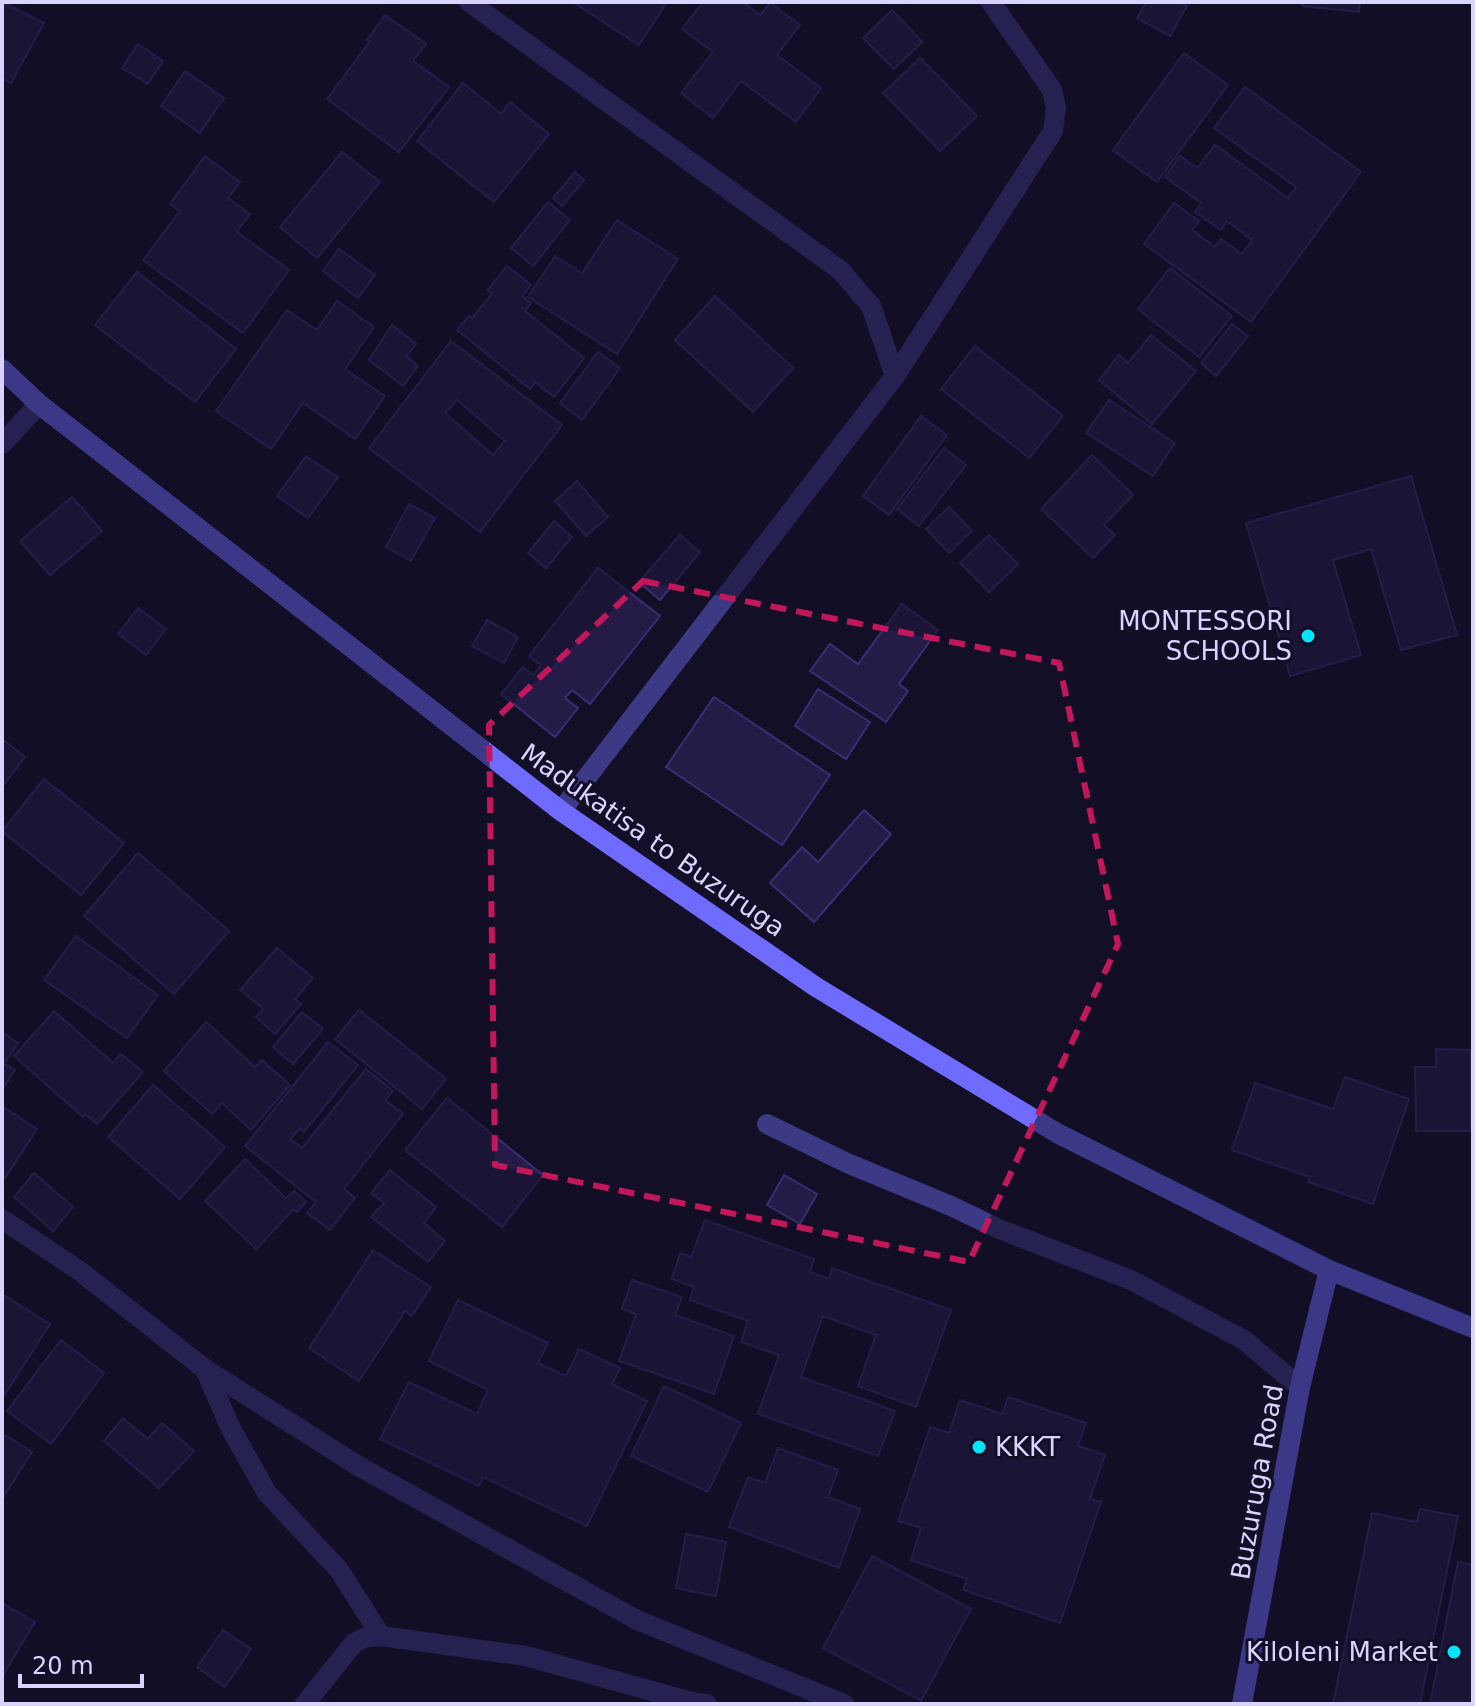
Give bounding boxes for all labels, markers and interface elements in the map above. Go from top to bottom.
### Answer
place label: MONTESSORI SCHOOLS [1118,606,1292,666]
marker: MONTESSORI SCHOOLS [1299,627,1317,645]
street label: Madukatisa to Buzuruga [515,737,791,943]
street label: Buzuruga Road [1225,1382,1289,1582]
place label: KKKT [995,1432,1060,1462]
marker: KKKT [970,1438,988,1456]
place label: Kiloleni Market [1246,1637,1438,1667]
scale bar [20,1638,142,1688]
marker: Kiloleni Market [1445,1643,1463,1661]
text: 20 m [32,1652,94,1680]

